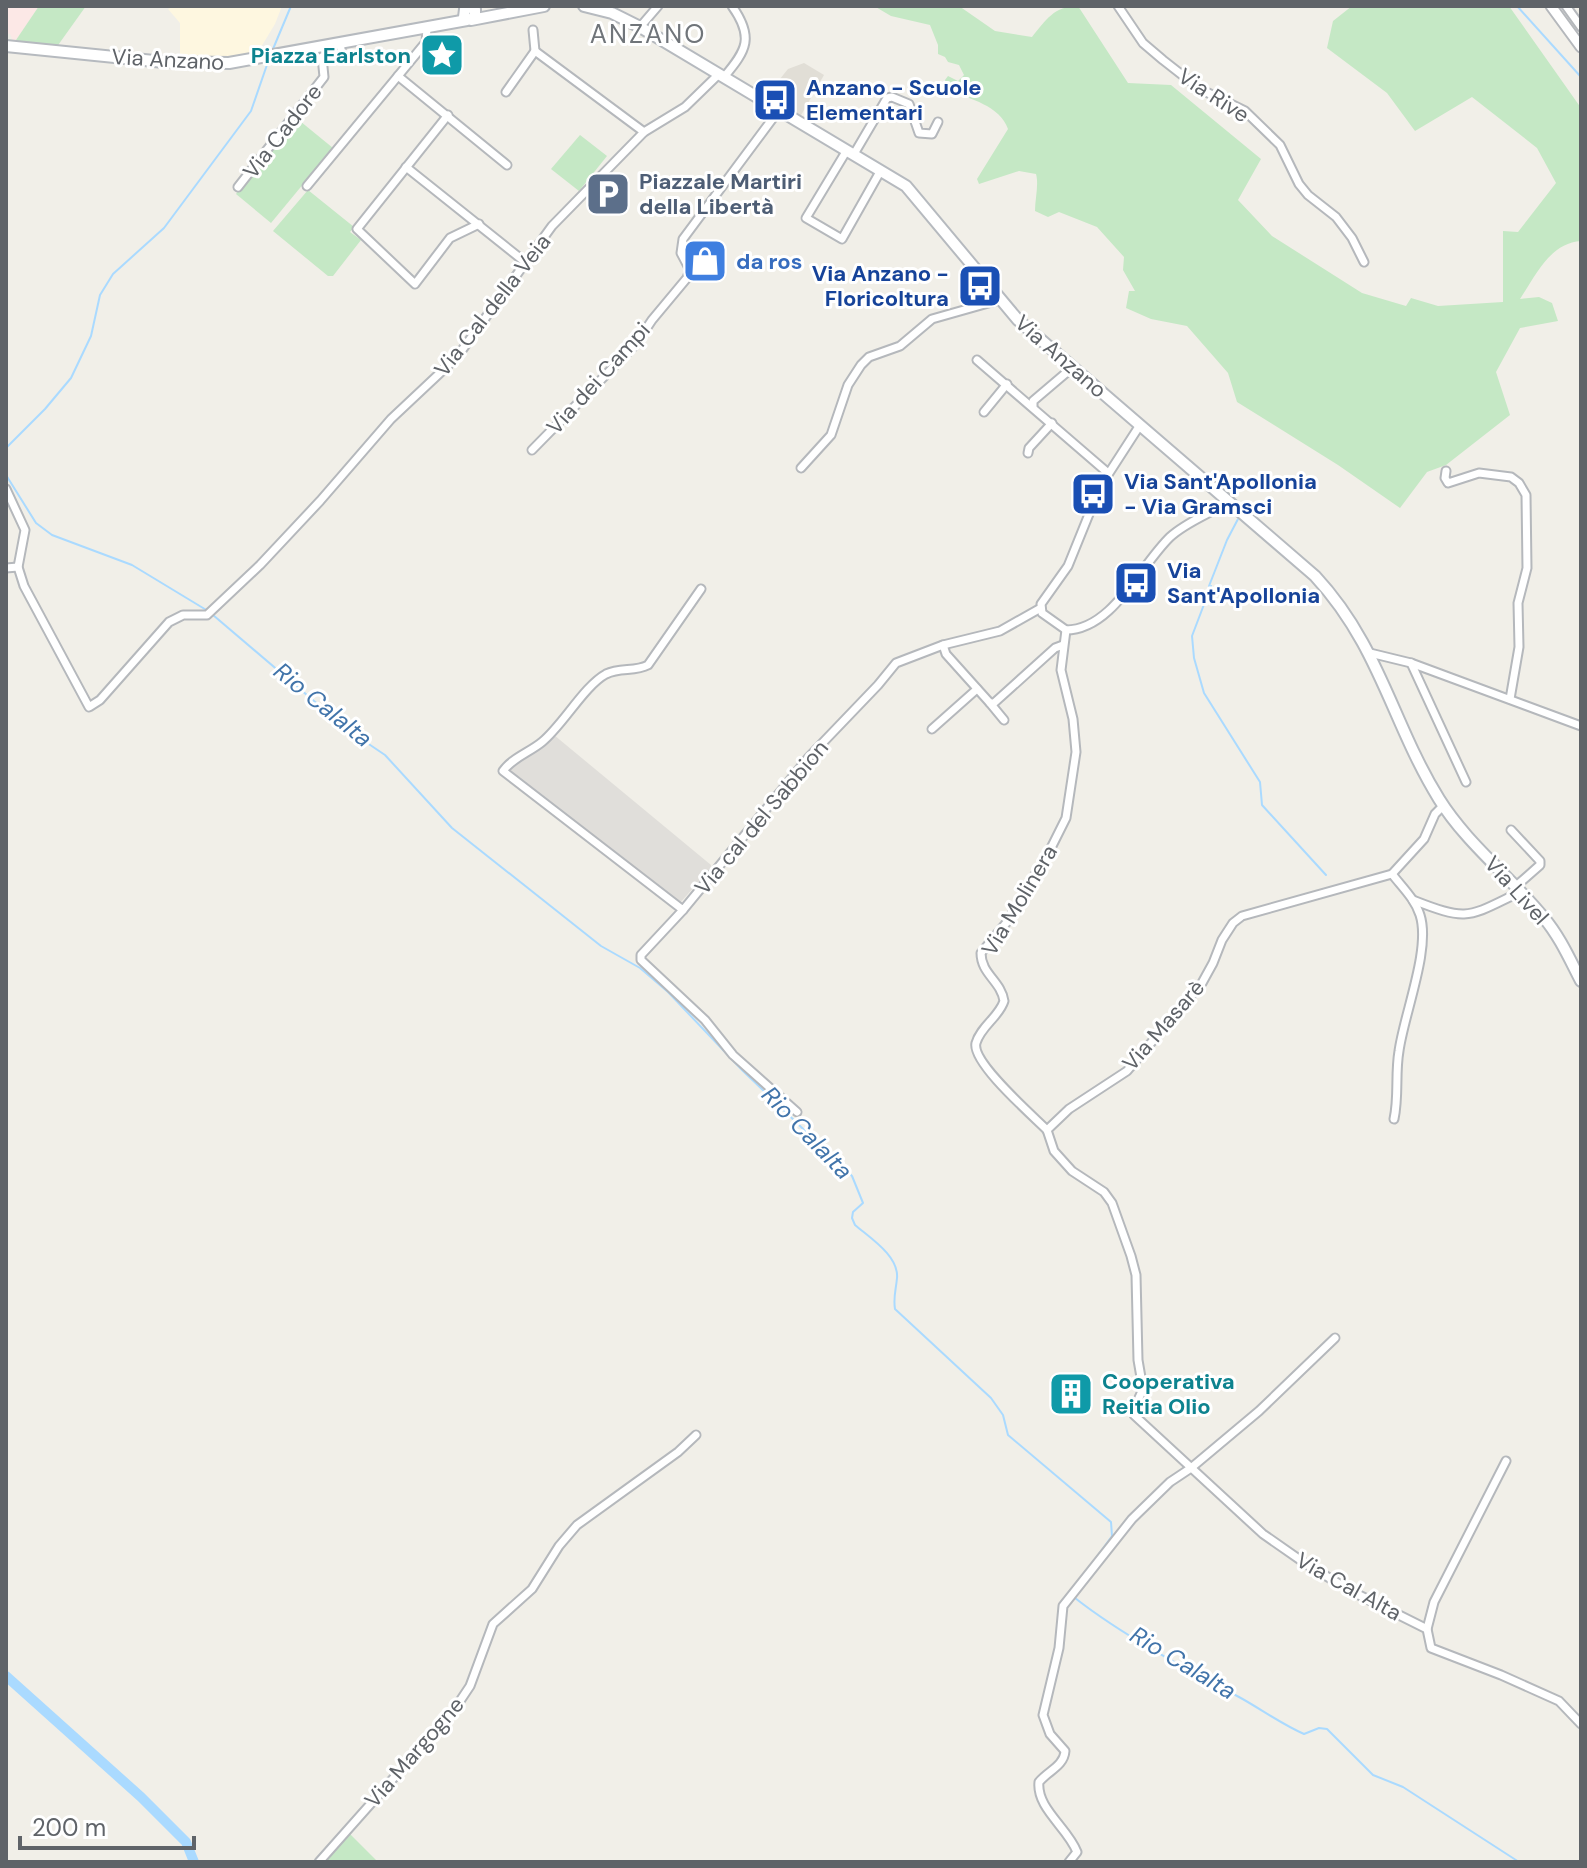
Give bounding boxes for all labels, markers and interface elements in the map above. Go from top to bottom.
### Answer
district label: ANZANO [590,17,706,51]
place icon: Piazza Earlston [418,31,466,79]
place label: Piazza Earlston [251,41,411,70]
street label: Via Anzano [111,42,225,77]
street label: Via Rive [1172,62,1255,129]
place label: Anzano - Scuole Elementari [806,73,982,127]
bus stop icon: Anzano - Scuole Elementari [751,76,799,124]
street label: Via Cadore [236,78,328,185]
place label: Piazzale Martiri della Libertà [639,167,802,221]
parking icon: Piazzale Martiri della Libertà [584,170,632,218]
street label: Via Cal della Veia [428,228,557,383]
shop icon: da ros [681,237,729,285]
place label: da ros [736,247,802,276]
place label: Via Anzano - Floricoltura [812,259,949,313]
bus stop icon: Via Anzano - Floricoltura [956,262,1004,310]
street label: Via Anzano [1009,308,1113,404]
street label: Via dei Campi [540,316,657,441]
place label: Via Sant'Apollonia - Via Gramsci [1124,467,1317,521]
bus stop icon: Via Sant'Apollonia - Via Gramsci [1069,470,1117,518]
place label: Via Sant'Apollonia [1167,556,1320,610]
bus stop icon: Via Sant'Apollonia [1112,559,1160,607]
water label: Rio Calalta [268,655,379,754]
street label: Via cal del Sabbion [688,734,835,901]
street label: Via Molinera [975,839,1064,961]
street label: Via Livel [1478,850,1555,931]
street label: Via Masarè [1116,974,1211,1077]
water label: Rio Calalta [755,1079,860,1186]
place label: Cooperativa Reitia Olio [1102,1367,1235,1421]
building icon: Cooperativa Reitia Olio [1047,1370,1095,1418]
street label: Via Cal Alta [1291,1546,1407,1627]
water label: Rio Calalta [1125,1619,1242,1706]
street label: Via Margogne [358,1691,471,1814]
scale bar [20,1800,194,1850]
text: 200 m [32,1812,106,1843]

